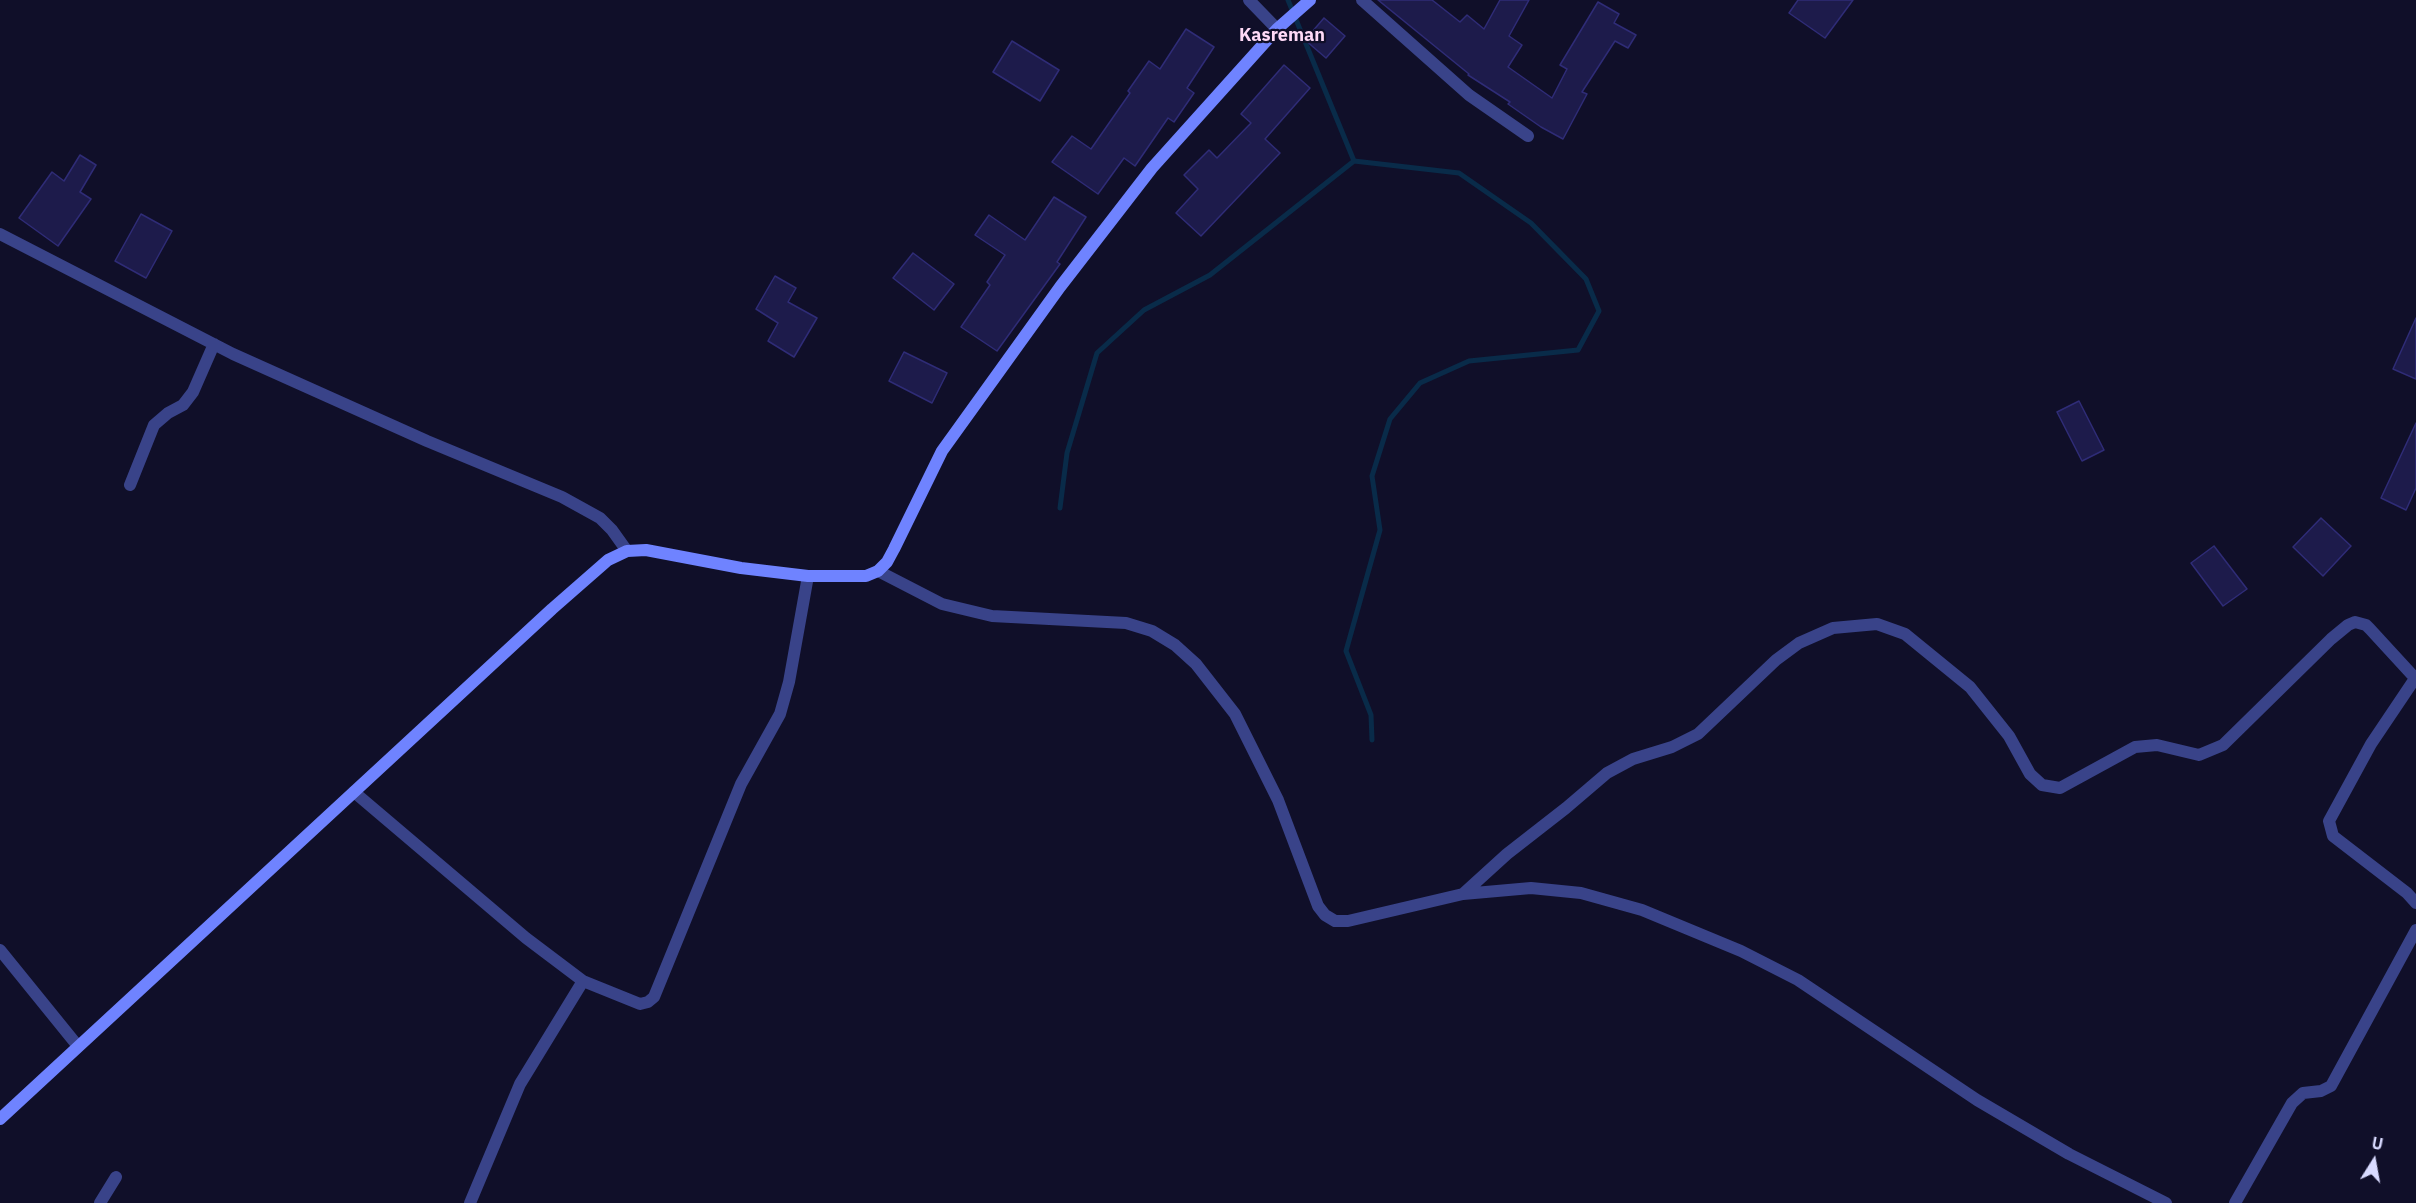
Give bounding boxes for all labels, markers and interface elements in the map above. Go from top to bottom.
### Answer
district label: Kasreman [1239,25,1325,47]
north arrow [2344,1131,2404,1191]
text: U [2370,1132,2385,1154]

